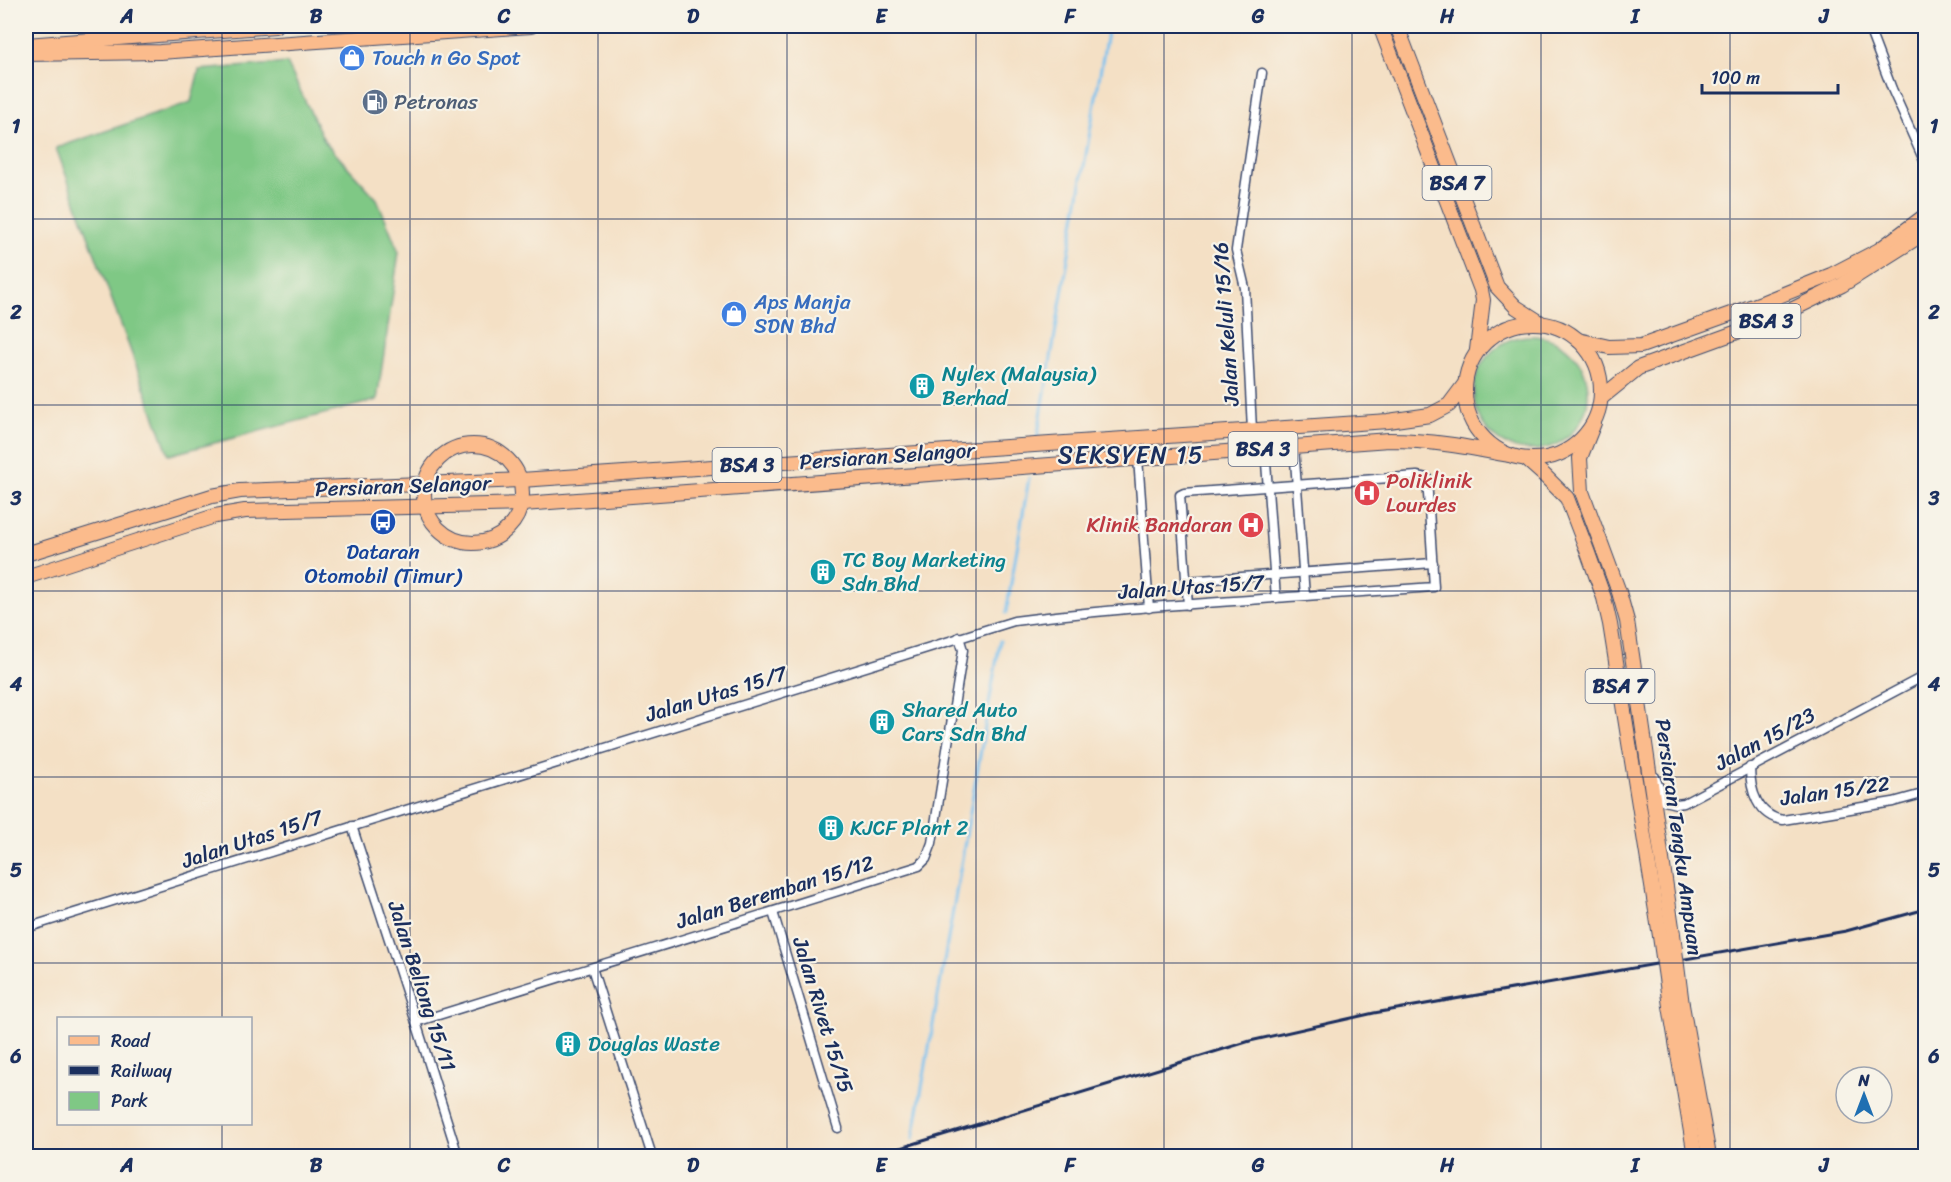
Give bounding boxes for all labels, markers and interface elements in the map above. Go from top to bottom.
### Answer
text: A [119,0,134,34]
text: B [310,0,323,34]
text: C [497,0,511,34]
text: D [687,0,700,34]
text: E [875,0,888,34]
text: F [1064,0,1077,34]
text: G [1251,0,1265,34]
text: H [1439,0,1455,34]
text: I [1630,0,1641,34]
text: J [1818,0,1830,34]
place label: Touch n Go Spot [372,39,521,77]
shop icon: Touch n Go Spot [337,43,367,73]
scale bar [1702,57,1838,95]
text: 100 m [1711,62,1760,94]
place label: Petronas [394,83,478,121]
fuel station icon: Petronas [360,87,390,117]
text: 1 [12,109,21,144]
text: 1 [1930,109,1939,144]
road number: BSA 7 [1422,166,1492,200]
street label: Jalan Keluli 15/16 [1201,241,1251,408]
place label: Aps Manja SDN Bhd [753,283,851,345]
text: 2 [9,295,22,330]
text: 2 [1927,295,1940,330]
shop icon: Aps Manja SDN Bhd [719,299,749,329]
road number: BSA 3 [1732,304,1800,338]
place label: Nylex (Malaysia) Berhad [942,355,1097,417]
building icon: Nylex (Malaysia) Berhad [907,371,937,401]
street label: Persiaran Selangor [798,431,977,481]
road number: BSA 3 [1228,432,1298,466]
district label: SEKSYEN 15 [1058,434,1204,476]
road number: BSA 3 [712,448,782,482]
place label: Poliklinik Lourdes [1386,462,1472,524]
street label: Persiaran Selangor [314,464,493,508]
hospital icon: Poliklinik Lourdes [1352,478,1382,508]
text: 3 [10,481,22,516]
text: 3 [1928,481,1940,516]
place label: Klinik Bandaran [1087,506,1232,544]
bus stop icon: Dataran Otomobil (Timur) [368,507,398,537]
hospital icon: Klinik Bandaran [1236,510,1266,540]
place label: Dataran Otomobil (Timur) [304,533,463,595]
place label: TC Boy Marketing Sdn Bhd [842,541,1006,603]
building icon: TC Boy Marketing Sdn Bhd [808,557,838,587]
street label: Jalan Utas 15/7 [1116,563,1267,611]
street label: Jalan Utas 15/7 [640,654,793,734]
text: 4 [9,667,23,702]
text: 4 [1927,667,1941,702]
road number: BSA 7 [1586,669,1654,703]
place label: Shared Auto Cars Sdn Bhd [902,691,1028,753]
street label: Jalan 15/23 [1707,696,1823,782]
building icon: Shared Auto Cars Sdn Bhd [867,707,897,737]
street label: Persiaran Tengku Ampuan [1644,716,1714,958]
street label: Jalan 15/22 [1777,765,1892,818]
street label: Jalan Utas 15/7 [176,798,329,880]
place label: KJCF Plant 2 [850,809,968,847]
building icon: KJCF Plant 2 [816,813,846,843]
street label: Jalan Beremban 15/12 [671,844,878,940]
text: 5 [10,853,22,888]
text: 5 [1928,853,1940,888]
street label: Jalan Beliong 15/11 [376,895,467,1076]
street label: Jalan Rivet 15/15 [781,931,865,1098]
legend [57,1017,252,1125]
text: Road [111,1025,151,1057]
place label: Douglas Waste [588,1025,720,1063]
building icon: Douglas Waste [553,1029,583,1059]
text: 6 [9,1039,22,1074]
text: 6 [1927,1039,1940,1074]
text: Railway [111,1055,173,1087]
north arrow [1834,1065,1894,1125]
text: N [1857,1066,1870,1095]
text: Park [111,1085,148,1117]
text: A [119,1148,134,1182]
text: B [310,1148,323,1182]
text: C [497,1148,511,1182]
text: D [687,1148,700,1182]
text: E [875,1148,888,1182]
text: F [1064,1148,1077,1182]
text: G [1251,1148,1265,1182]
text: H [1439,1148,1455,1182]
text: I [1630,1148,1641,1182]
text: J [1818,1148,1830,1182]

